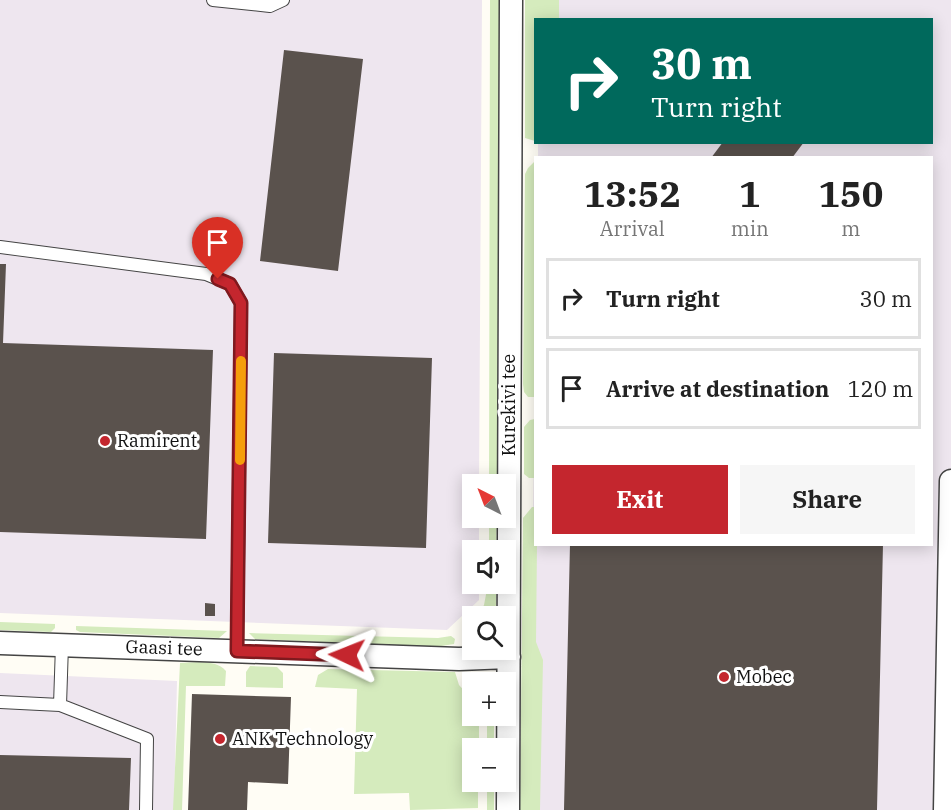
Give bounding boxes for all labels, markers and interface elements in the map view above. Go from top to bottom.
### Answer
text: 30 m [651,36,752,91]
icon: right [552,42,630,120]
text: Turn right [651,89,782,124]
text: 13:52 [584,170,681,217]
text: 1 [739,170,761,217]
text: 150 [818,170,883,217]
text: Arrival [600,215,665,242]
text: min [731,215,769,242]
text: m [841,215,860,242]
pin [192,217,243,279]
icon: arrive [201,226,234,259]
icon: right [555,282,588,315]
text: Turn right [606,284,720,313]
text: 30 m [860,284,912,313]
street label: Kurekivi tee [497,354,520,456]
icon: arrive [555,372,588,405]
text: Arrive at destination [606,374,829,403]
text: 120 m [847,374,913,403]
place label: Ramirent [117,429,197,452]
marker: Ramirent [98,434,112,448]
button: Exit [552,465,728,534]
button: Share [740,465,915,534]
north arrow [462,474,516,528]
map controls [462,474,516,792]
button: sound [462,540,516,594]
button: search [462,606,516,660]
position arrow [315,623,379,687]
street label: Gaasi tee [125,635,203,660]
place label: Mobec [736,665,792,688]
marker: Mobec [717,670,731,684]
button: + [462,672,516,726]
place label: ANK Technology [232,727,374,750]
marker: ANK Technology [213,732,227,746]
button: − [462,738,516,792]

